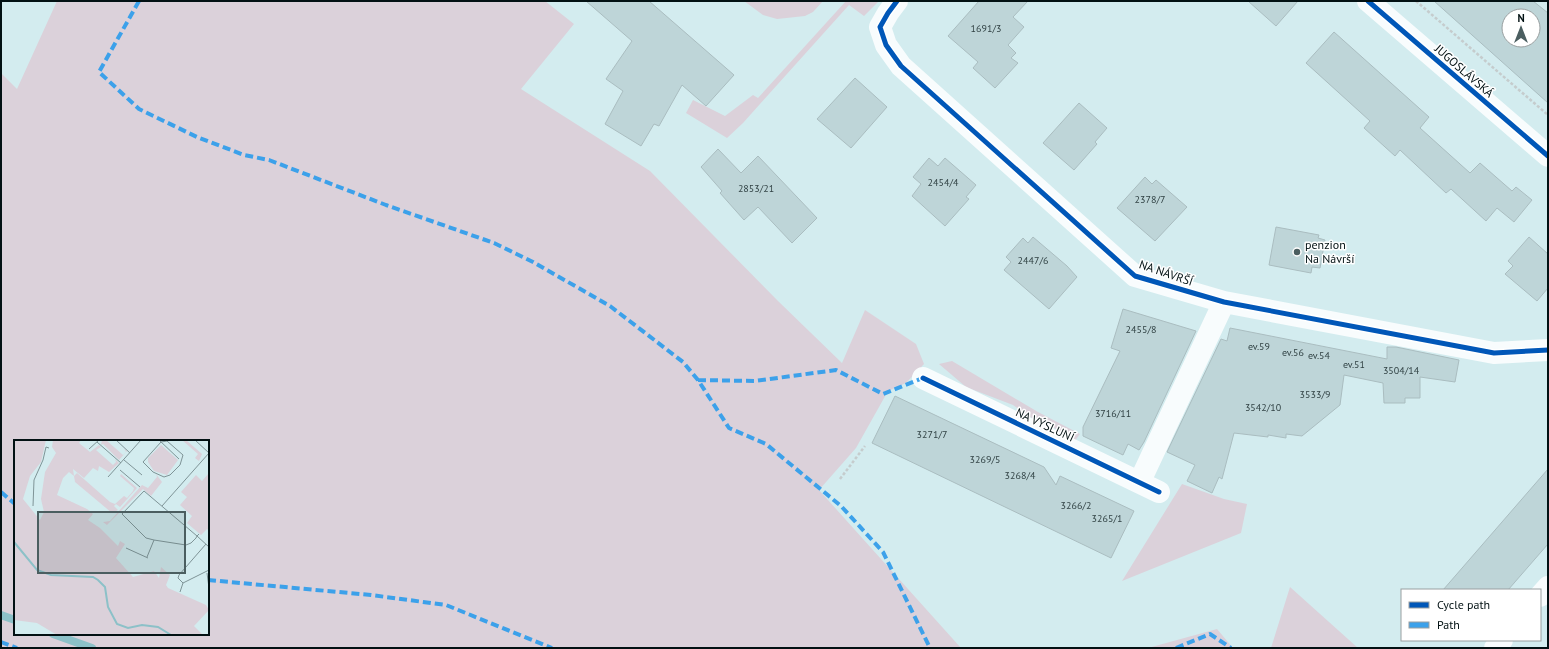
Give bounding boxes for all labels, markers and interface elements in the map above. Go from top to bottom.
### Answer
north arrow [1501,8,1541,48]
text: N [1517,11,1525,25]
house number: 1691/3 [971,22,1001,35]
street label: JUGOSLÁVSKÁ [1431,40,1497,100]
house number: 2454/4 [928,176,959,189]
house number: 2853/21 [738,182,774,195]
house number: 2378/7 [1135,193,1165,206]
place label: penzion Na Návrší [1305,237,1354,266]
marker: penzion Na Návrší [1292,247,1302,257]
house number: 2447/6 [1018,254,1048,267]
street label: NA NÁVRŠÍ [1137,256,1196,289]
house number: 2455/8 [1126,323,1156,336]
house number: ev.59 [1248,340,1270,353]
house number: ev.56 [1282,346,1304,359]
house number: ev.54 [1308,349,1331,362]
house number: ev.51 [1343,358,1365,371]
house number: 3504/14 [1383,364,1420,377]
house number: 3533/9 [1300,388,1330,401]
house number: 3542/10 [1245,401,1282,414]
street label: NA VÝSLUNÍ [1014,404,1077,445]
house number: 3716/11 [1095,407,1131,420]
house number: 3271/7 [917,428,947,441]
inset map [14,440,209,635]
house number: 3269/5 [970,453,1000,466]
house number: 3268/4 [1005,469,1036,482]
house number: 3266/2 [1061,499,1091,512]
house number: 3265/1 [1092,512,1122,525]
legend [1401,589,1541,641]
text: Cycle path [1437,597,1490,612]
text: Path [1437,617,1460,632]

